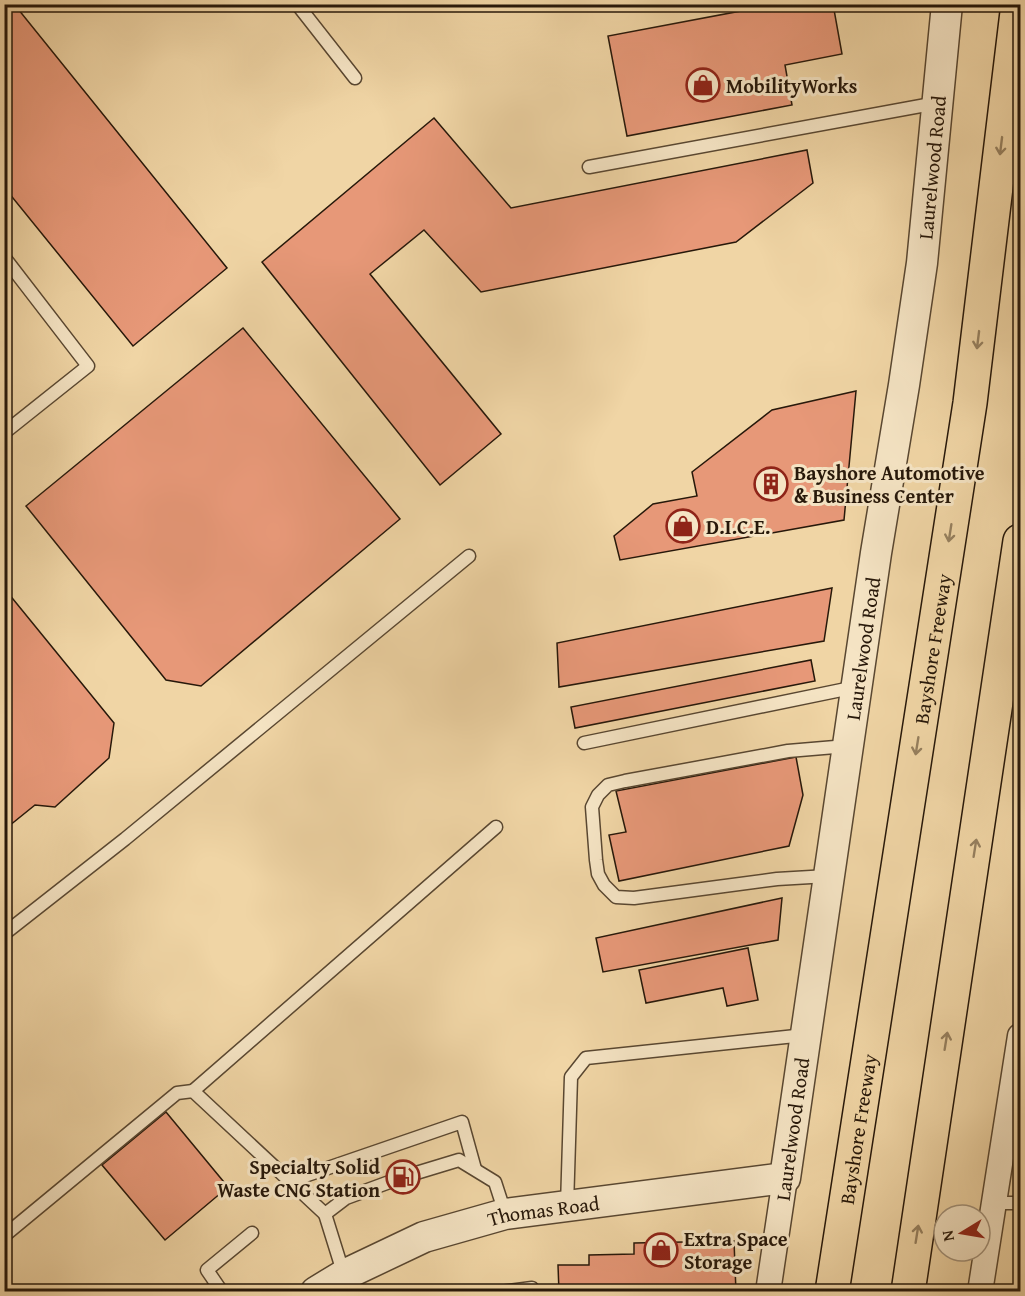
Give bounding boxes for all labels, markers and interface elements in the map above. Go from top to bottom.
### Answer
shop icon: MobilityWorks [685,67,721,103]
place label: MobilityWorks [726,71,857,100]
street label: Laurelwood Road [910,94,953,241]
one-way arrow [995,136,1006,155]
one-way arrow [972,329,983,349]
place label: Bayshore Automotive & Business Center [794,458,985,510]
building icon: Bayshore Automotive & Business Center [753,466,789,502]
shop icon: D.I.C.E. [665,508,701,544]
place label: D.I.C.E. [706,512,770,541]
one-way arrow [945,522,956,542]
street label: Bayshore Freeway [906,571,958,726]
street label: Laurelwood Road [837,575,887,722]
one-way arrow [911,736,922,755]
one-way arrow [969,839,980,858]
one-way arrow [940,1031,951,1051]
street label: Bayshore Freeway [831,1052,883,1206]
street label: Laurelwood Road [768,1055,816,1202]
place label: Specialty Solid Waste CNG Station [217,1152,381,1204]
fuel station icon: Specialty Solid Waste CNG Station [385,1159,421,1195]
street label: Thomas Road [484,1187,601,1233]
north arrow [932,1203,992,1263]
place label: Extra Space Storage [684,1224,788,1276]
one-way arrow [911,1224,922,1244]
text: N [934,1228,960,1243]
shop icon: Extra Space Storage [643,1232,679,1268]

